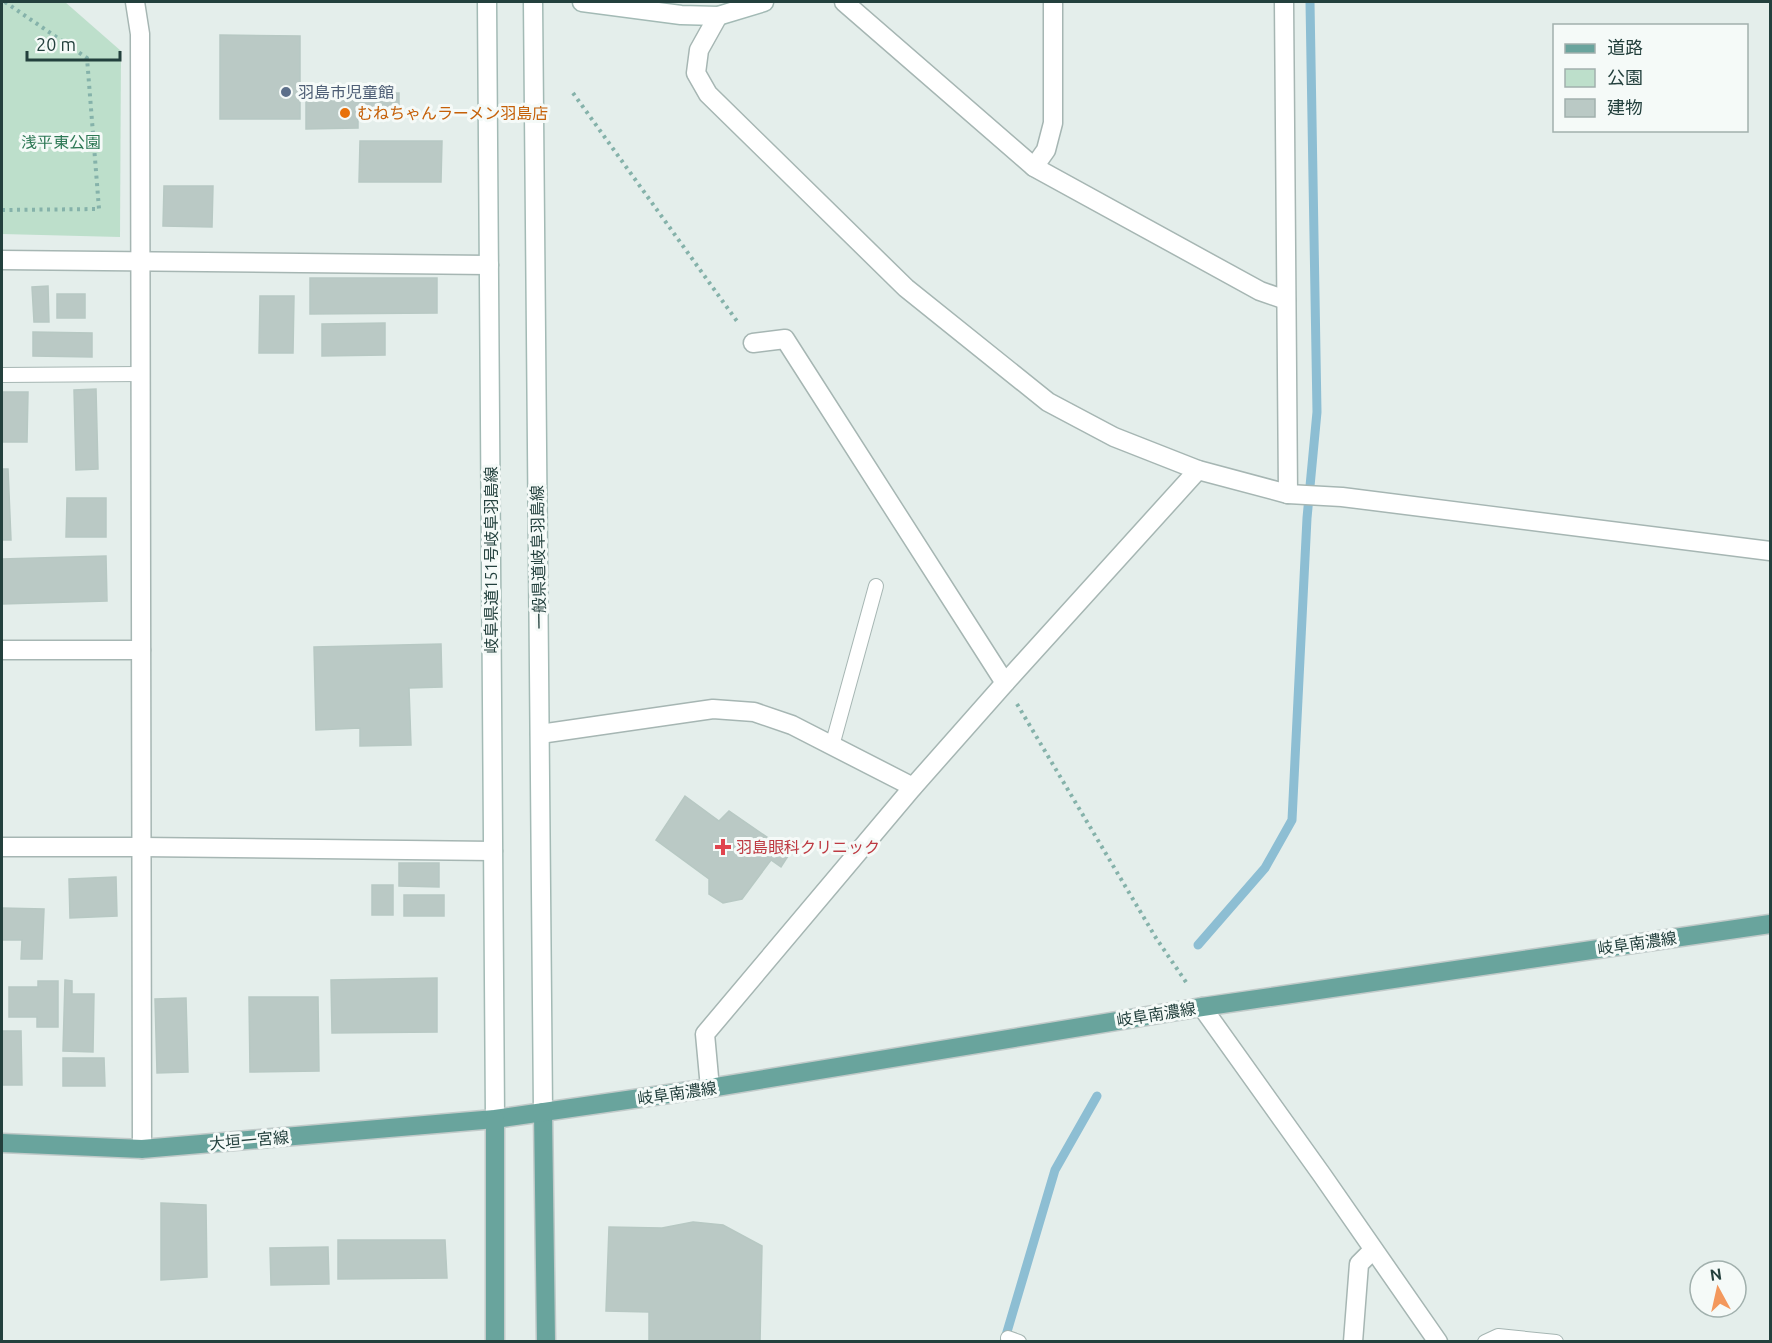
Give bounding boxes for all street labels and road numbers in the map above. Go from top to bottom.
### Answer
street label: 岐阜県道151号岐阜羽島線 [482,466,500,654]
street label: 一般県道岐阜羽島線 [528,485,548,629]
street label: 岐阜南濃線 [1596,929,1678,957]
street label: 岐阜南濃線 [1115,999,1197,1029]
street label: 岐阜南濃線 [636,1079,718,1107]
street label: 大垣一宮線 [208,1128,290,1152]

